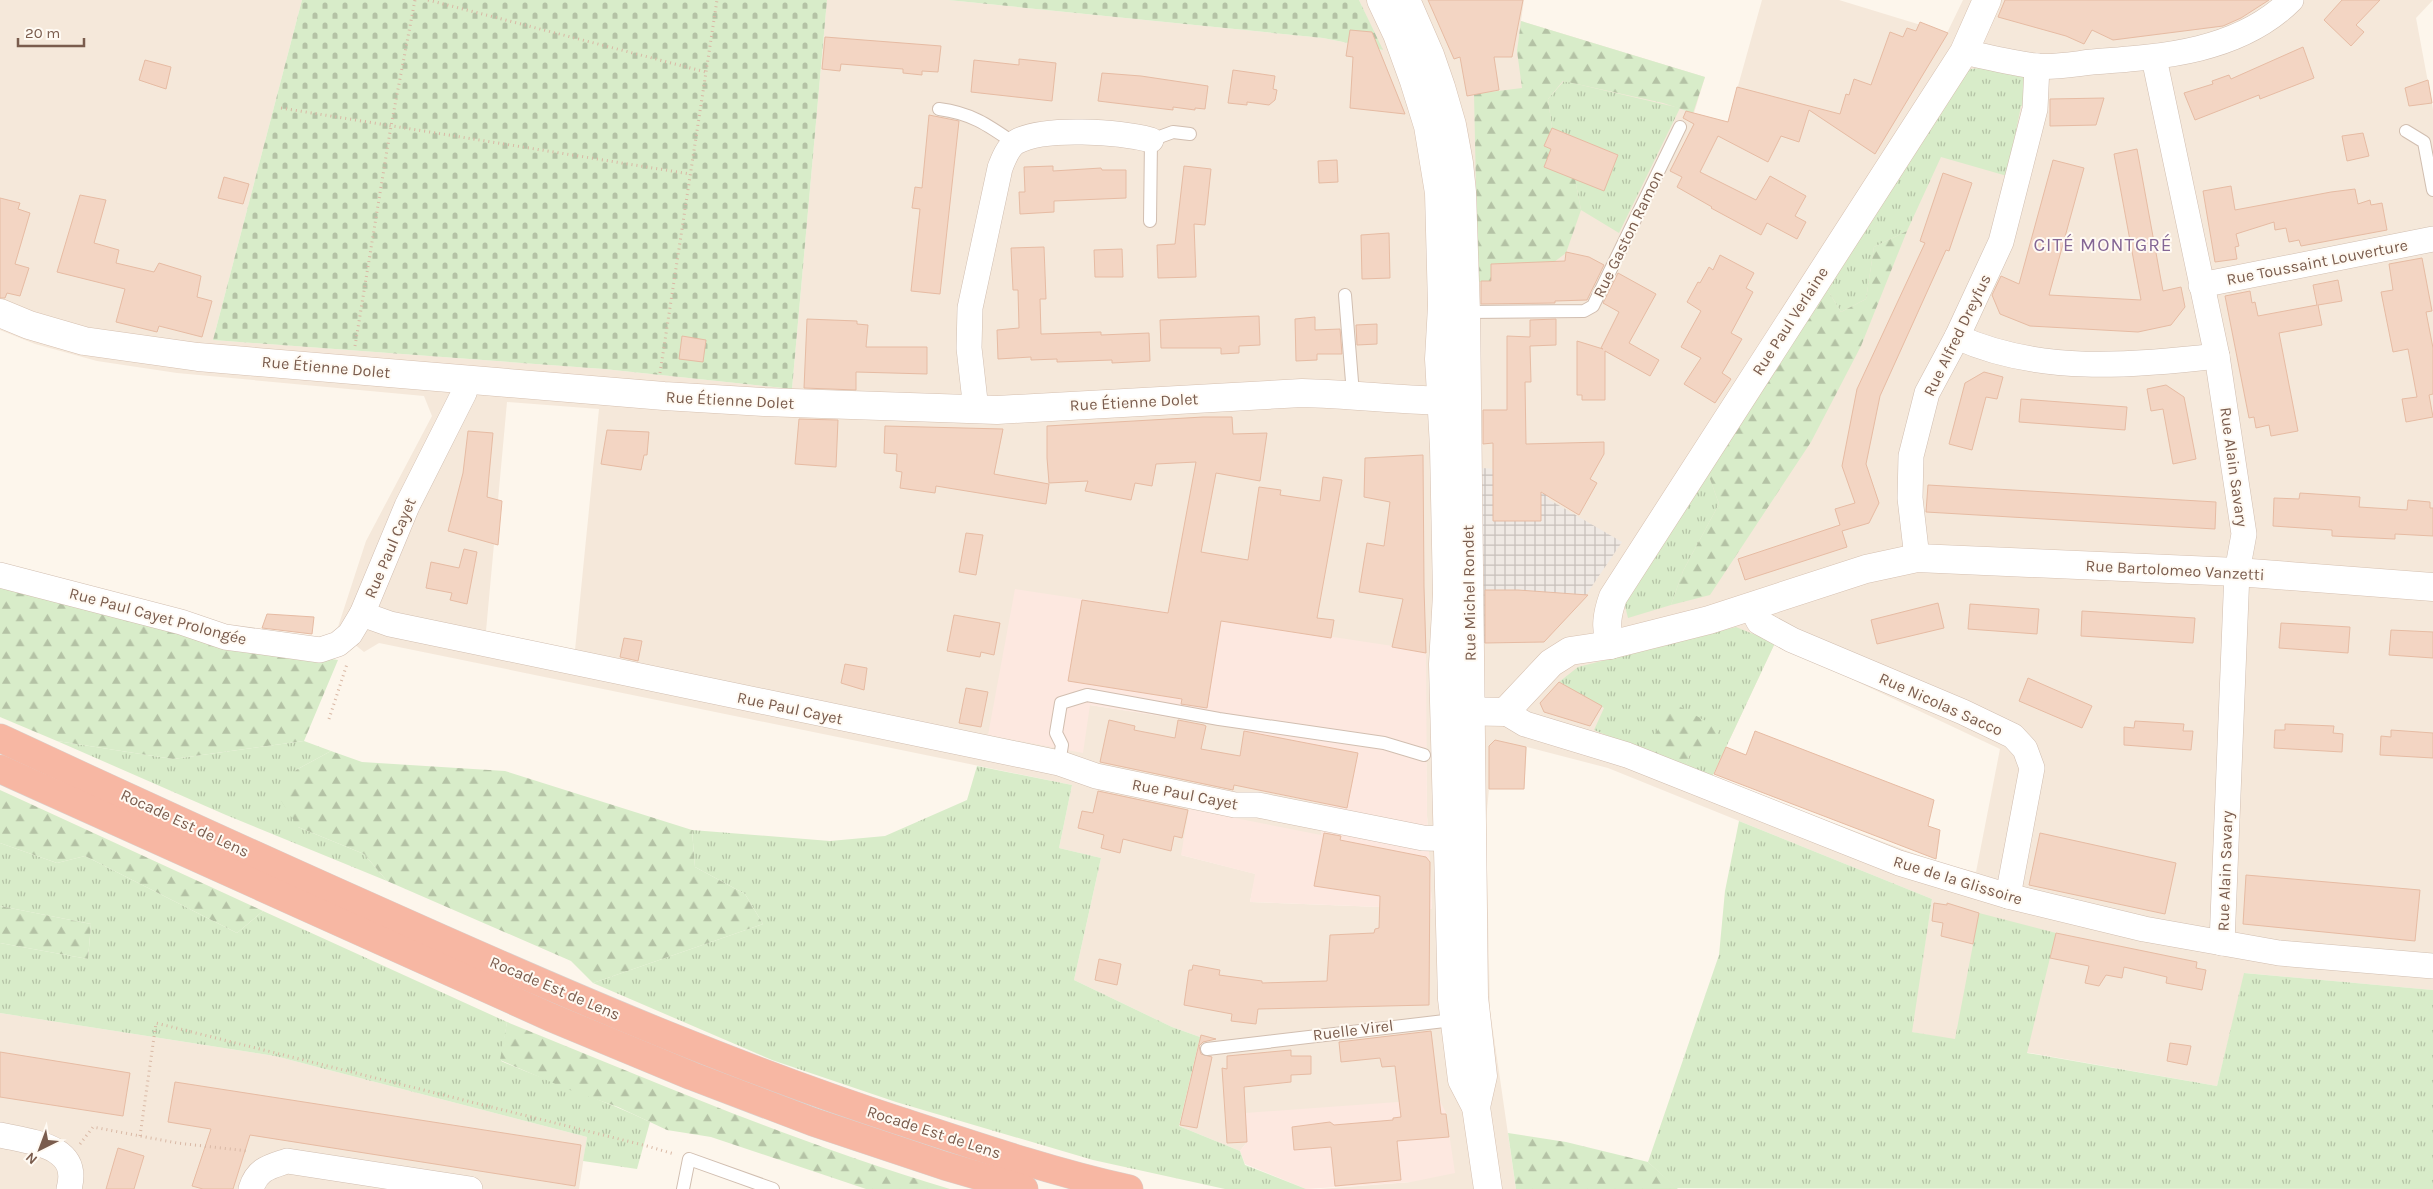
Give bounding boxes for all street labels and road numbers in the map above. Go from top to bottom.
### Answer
street label: Rue Gaston Ramon [1589,167,1667,301]
street label: Rue Toussaint Louverture [2225,235,2409,289]
street label: Rue Paul Verlaine [1748,263,1832,379]
street label: Rue Alfred Dreyfus [1919,271,1995,399]
street label: Rue Étienne Dolet [261,352,391,382]
street label: Rue Étienne Dolet [665,387,795,413]
street label: Rue Étienne Dolet [1069,389,1199,415]
street label: Rue Alain Savary [2216,406,2252,529]
street label: Rue Paul Cayet [360,495,420,601]
street label: Rue Michel Rondet [1458,525,1480,661]
street label: Rue Bartolomeo Vanzetti [2085,556,2265,584]
street label: Rue Paul Cayet Prolongée [67,583,249,649]
street label: Rue Nicolas Sacco [1876,668,2006,740]
street label: Rue Paul Cayet [735,688,845,728]
street label: Rue Paul Cayet [1130,774,1240,814]
street label: Rocade Est de Lens [118,785,252,861]
street label: Rue Alain Savary [2213,810,2237,932]
street label: Rue de la Glissoire [1891,851,2025,909]
street label: Rocade Est de Lens [487,952,623,1024]
street label: Ruelle Virel [1312,1016,1394,1044]
street label: Rocade Est de Lens [865,1101,1003,1163]

